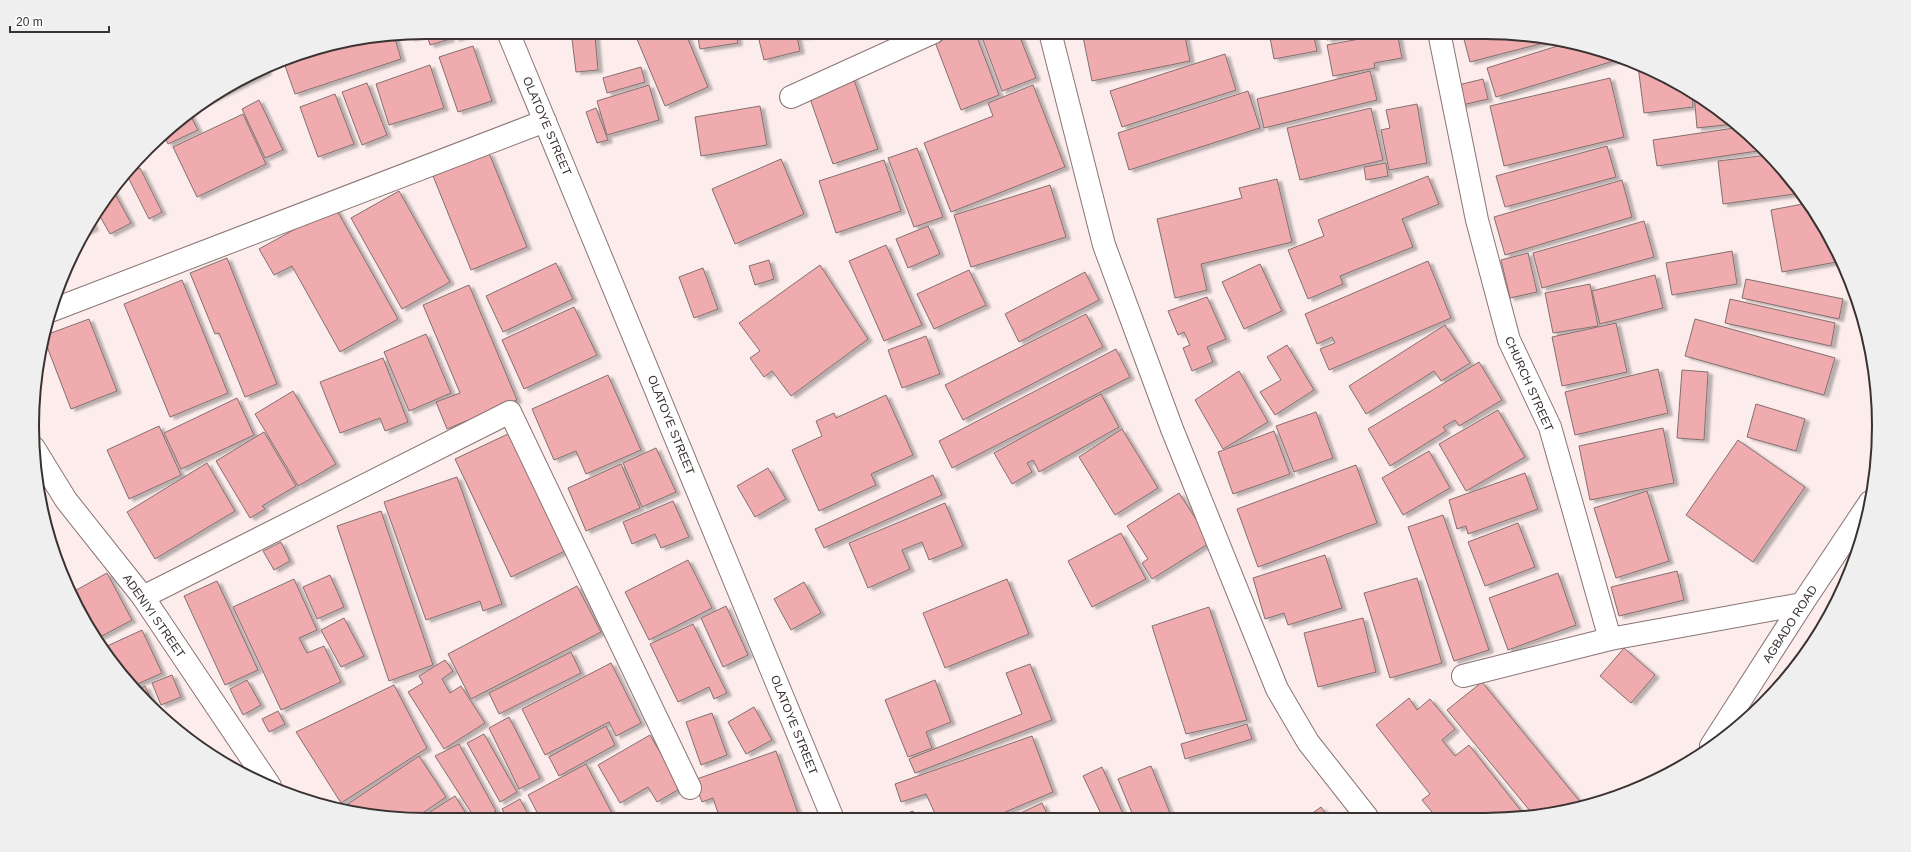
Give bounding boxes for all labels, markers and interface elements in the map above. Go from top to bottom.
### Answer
scale bar [10,8,109,34]
text: 20 m [16,15,43,29]
street label: OLATOYE STREET [520,74,574,178]
street label: CHURCH STREET [1502,334,1557,434]
street label: OLATOYE STREET [645,373,698,477]
street label: ADENIYI STREET [120,572,188,661]
street label: AGBADO ROAD [1760,582,1820,665]
street label: OLATOYE STREET [768,673,821,777]

